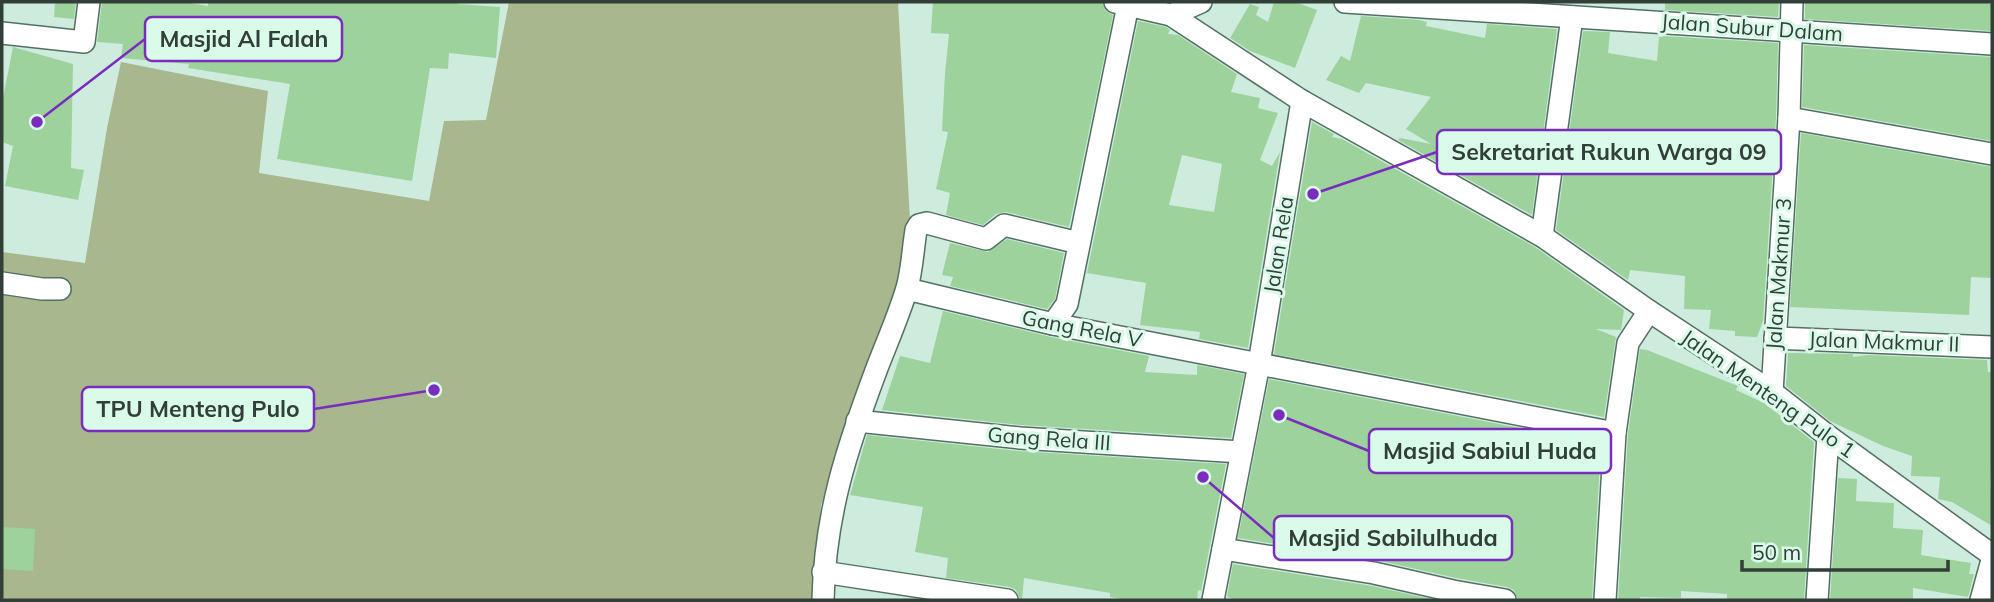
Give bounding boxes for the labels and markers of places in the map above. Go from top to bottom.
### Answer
callout: Masjid Al Falah [145,17,342,61]
callout: Sekretariat Rukun Warga 09 [1437,130,1781,174]
callout: TPU Menteng Pulo [82,387,314,431]
callout: Masjid Sabiul Huda [1369,429,1611,473]
callout: Masjid Sabilulhuda [1274,516,1512,560]

